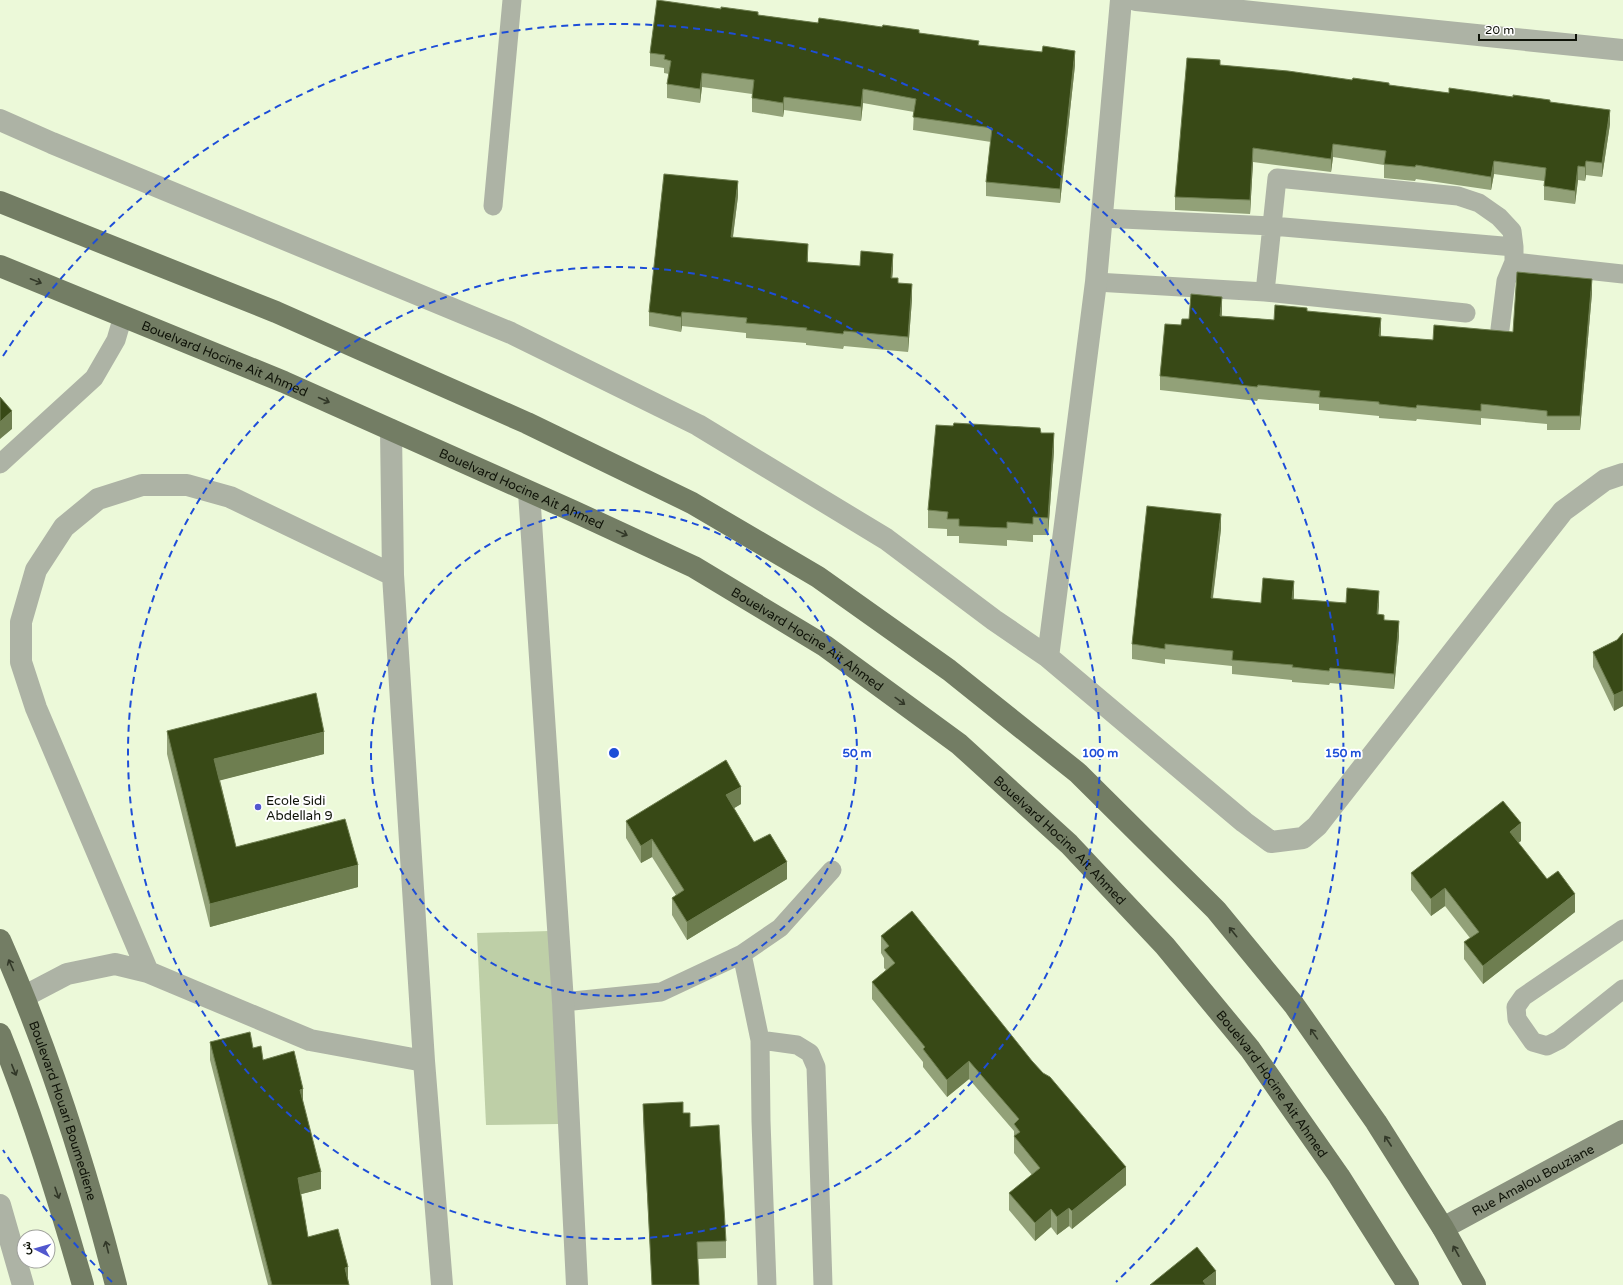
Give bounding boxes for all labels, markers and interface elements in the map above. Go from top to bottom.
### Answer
scale bar [1479,16,1576,42]
text: 20 m [1485,23,1514,37]
one-way arrow [30,277,42,285]
street label: Bouelvard Hocine Ait Ahmed [139,318,310,401]
one-way arrow [318,397,330,404]
street label: Bouelvard Hocine Ait Ahmed [436,445,606,533]
one-way arrow [615,530,627,537]
street label: Bouelvard Hocine Ait Ahmed [728,584,886,695]
one-way arrow [895,697,906,705]
centre of rings [607,746,621,760]
text: 50 m [842,746,872,760]
text: 100 m [1082,746,1118,760]
text: 150 m [1325,746,1361,760]
street label: Bouelvard Hocine Ait Ahmed [990,773,1129,908]
place label: Ecole Sidi Abdellah 9 [266,793,333,824]
marker: Ecole Sidi Abdellah 9 [253,802,263,812]
one-way arrow [1229,926,1238,937]
one-way arrow [7,960,14,972]
street label: Bouelvard Hocine Ait Ahmed [1212,1007,1331,1161]
street label: Boulevard Houari Boumediene [25,1019,100,1202]
one-way arrow [1310,1028,1318,1039]
one-way arrow [11,1064,19,1076]
one-way arrow [1383,1135,1392,1146]
street label: Rue Amalou Bouziane [1469,1141,1597,1220]
one-way arrow [54,1187,61,1200]
north arrow [16,1229,56,1269]
text: ش [19,1241,34,1255]
one-way arrow [102,1241,110,1254]
one-way arrow [1452,1245,1460,1257]

